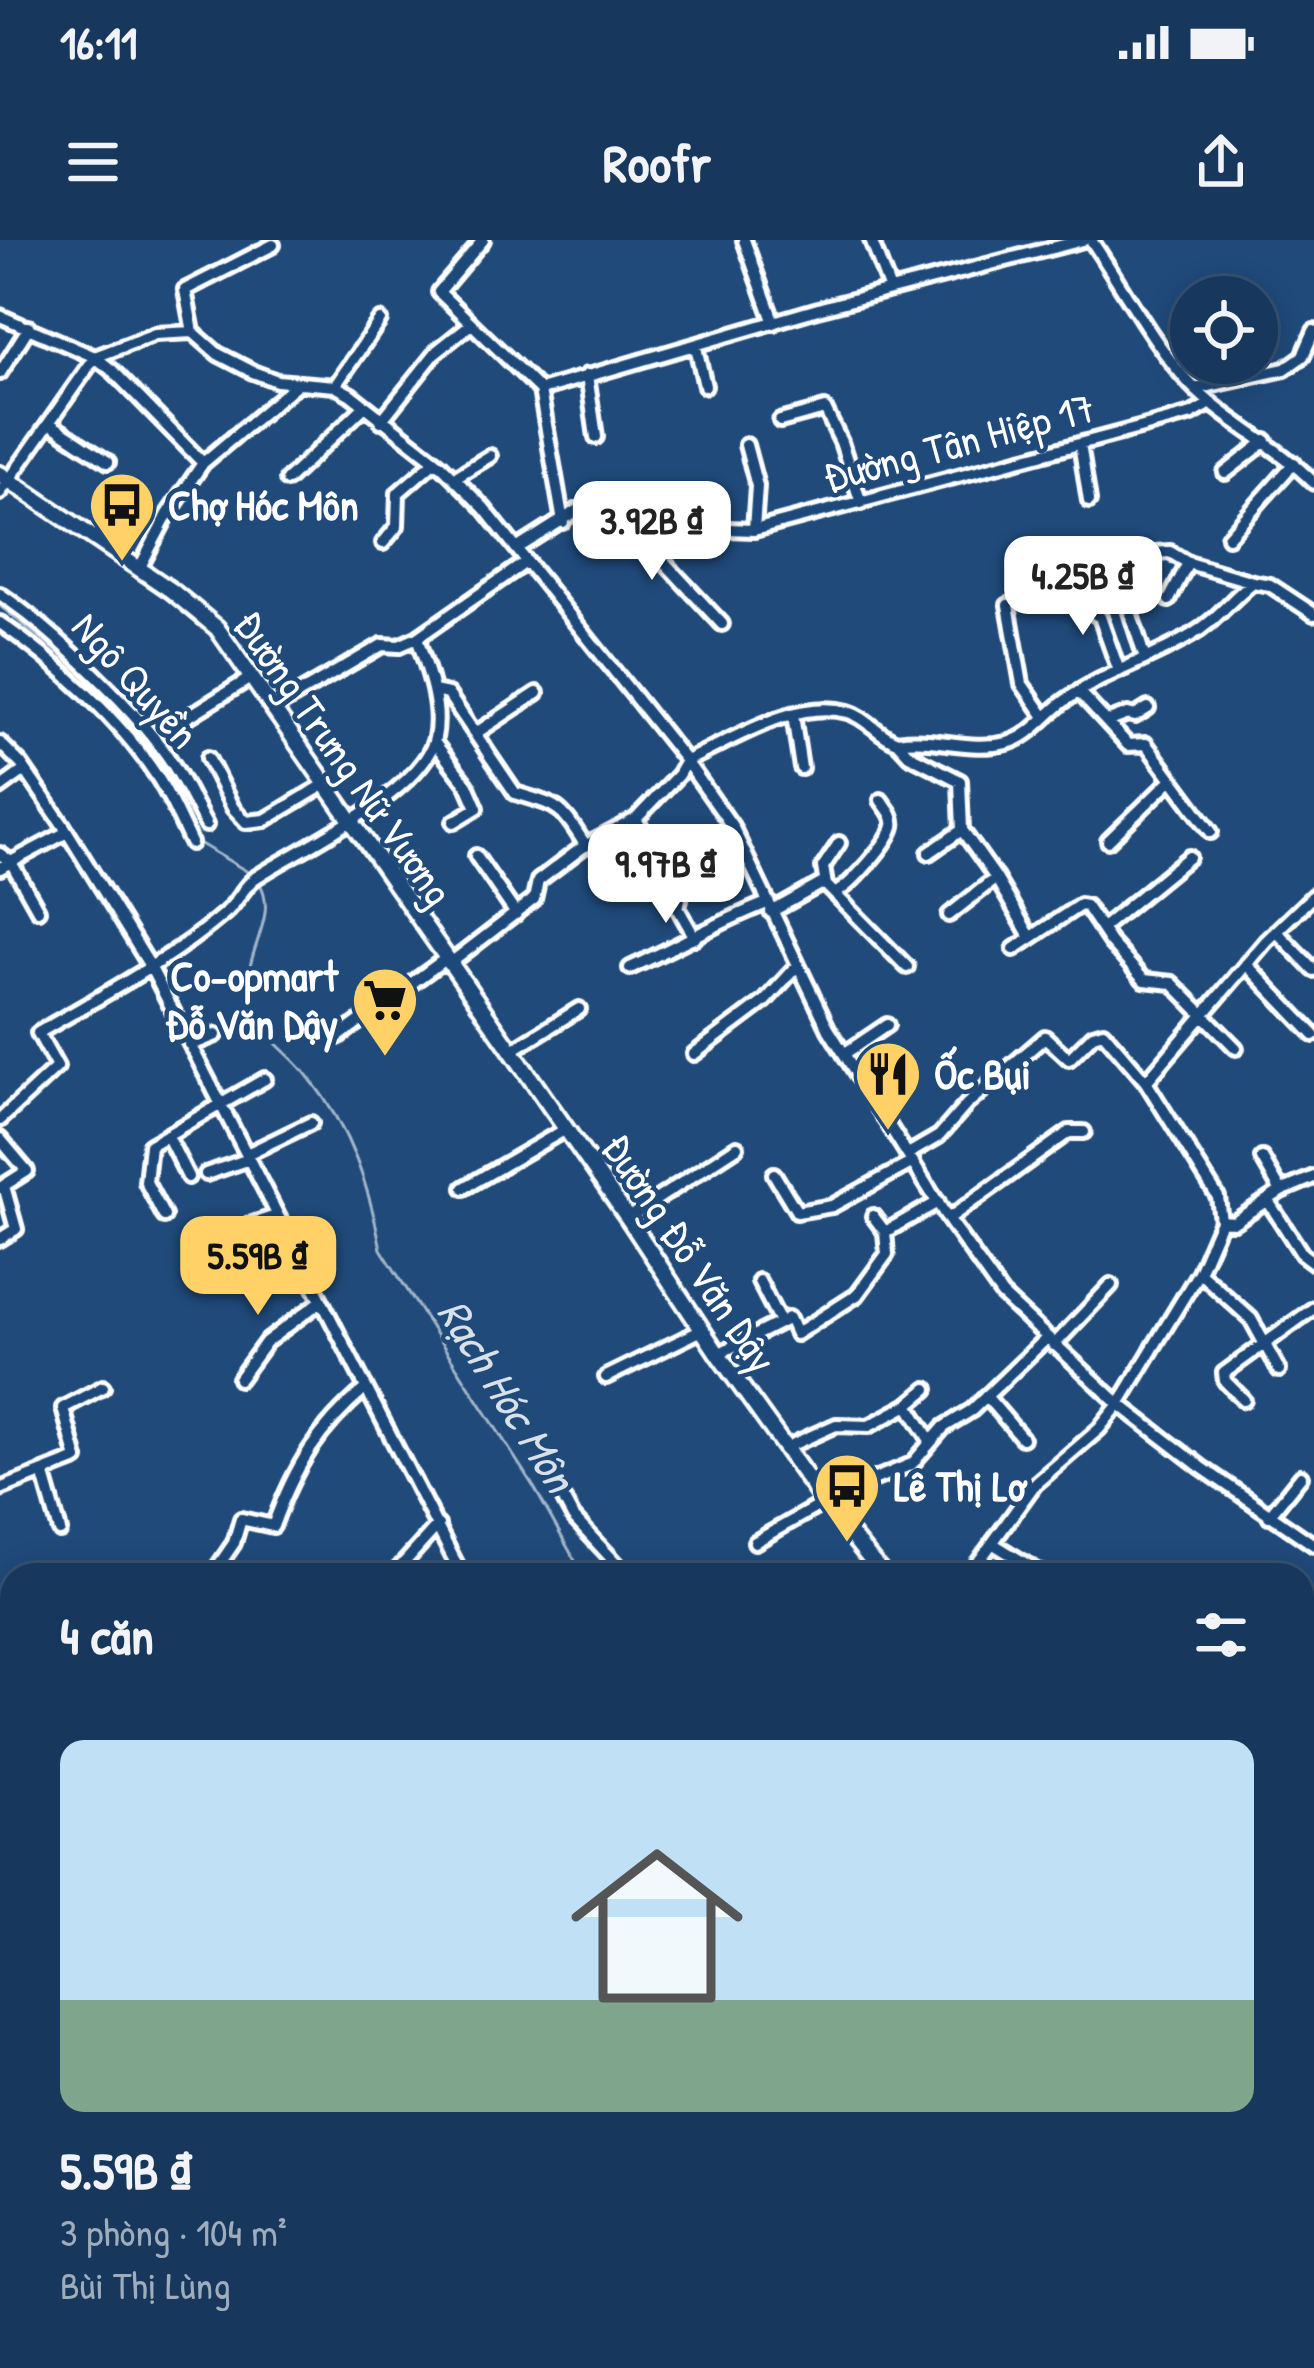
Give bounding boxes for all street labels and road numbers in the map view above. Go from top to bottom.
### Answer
street label: Đường Tân Hiệp 17 [817,378,1101,505]
street label: Ngô Quyền [60,599,213,760]
street label: Đường Trưng Nữ Vương [221,599,468,917]
street label: Đường Đỗ Văn Dậy [589,1122,791,1383]

